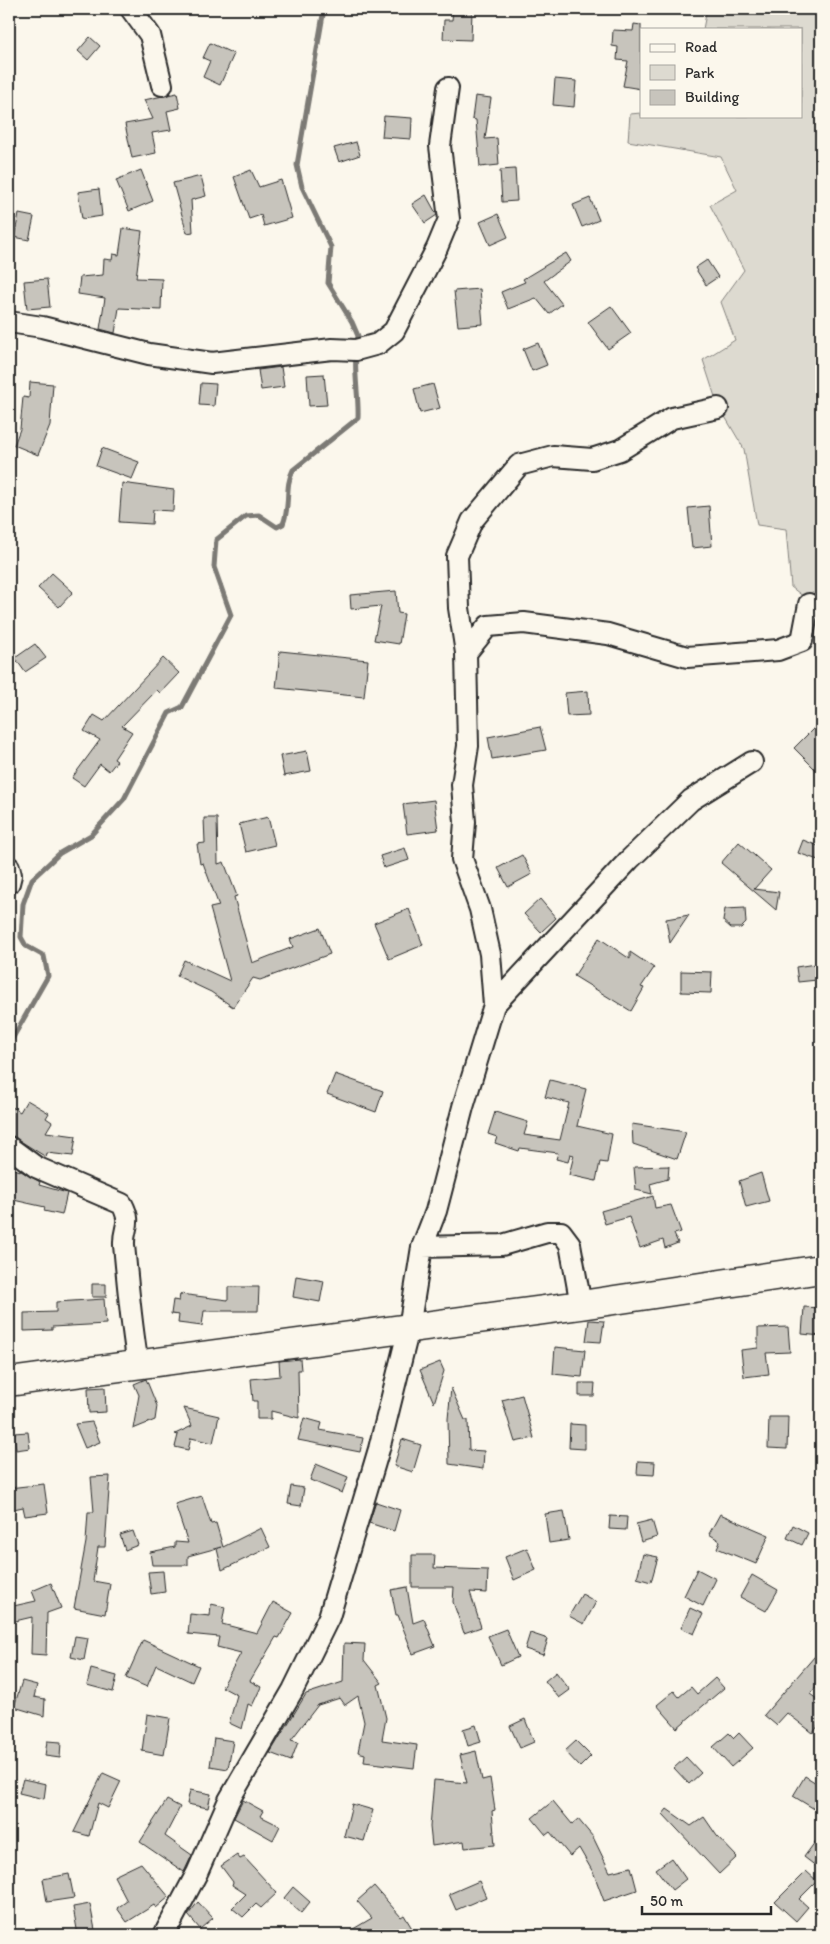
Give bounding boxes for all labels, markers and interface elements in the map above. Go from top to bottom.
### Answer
legend [640,28,802,118]
text: Road [685,38,718,56]
text: Park [685,64,715,82]
text: Building [685,88,739,106]
scale bar [642,1884,771,1916]
text: 50 m [650,1892,683,1910]

